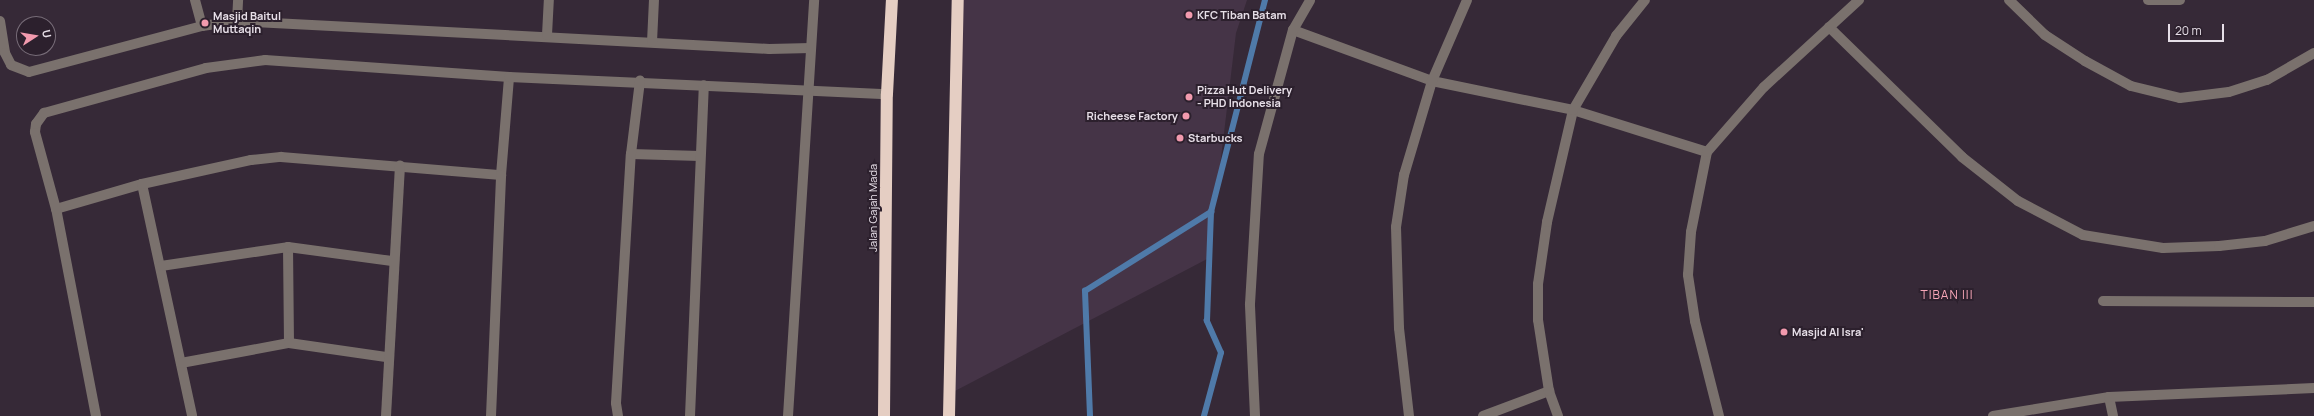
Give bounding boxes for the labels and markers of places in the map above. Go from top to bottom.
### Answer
place label: KFC Tiban Batam [1197,8,1286,22]
place label: Masjid Baitul Muttaqin [213,10,281,36]
marker: KFC Tiban Batam [1184,10,1194,20]
marker: Masjid Baitul Muttaqin [200,18,210,28]
place label: Pizza Hut Delivery - PHD Indonesia [1197,84,1292,110]
marker: Pizza Hut Delivery - PHD Indonesia [1184,92,1194,102]
place label: Richeese Factory [1087,109,1178,123]
marker: Richeese Factory [1181,111,1191,121]
place label: Starbucks [1188,131,1242,145]
marker: Starbucks [1175,133,1185,143]
place label: Masjid Al Isra' [1792,325,1864,339]
marker: Masjid Al Isra' [1779,327,1789,337]

